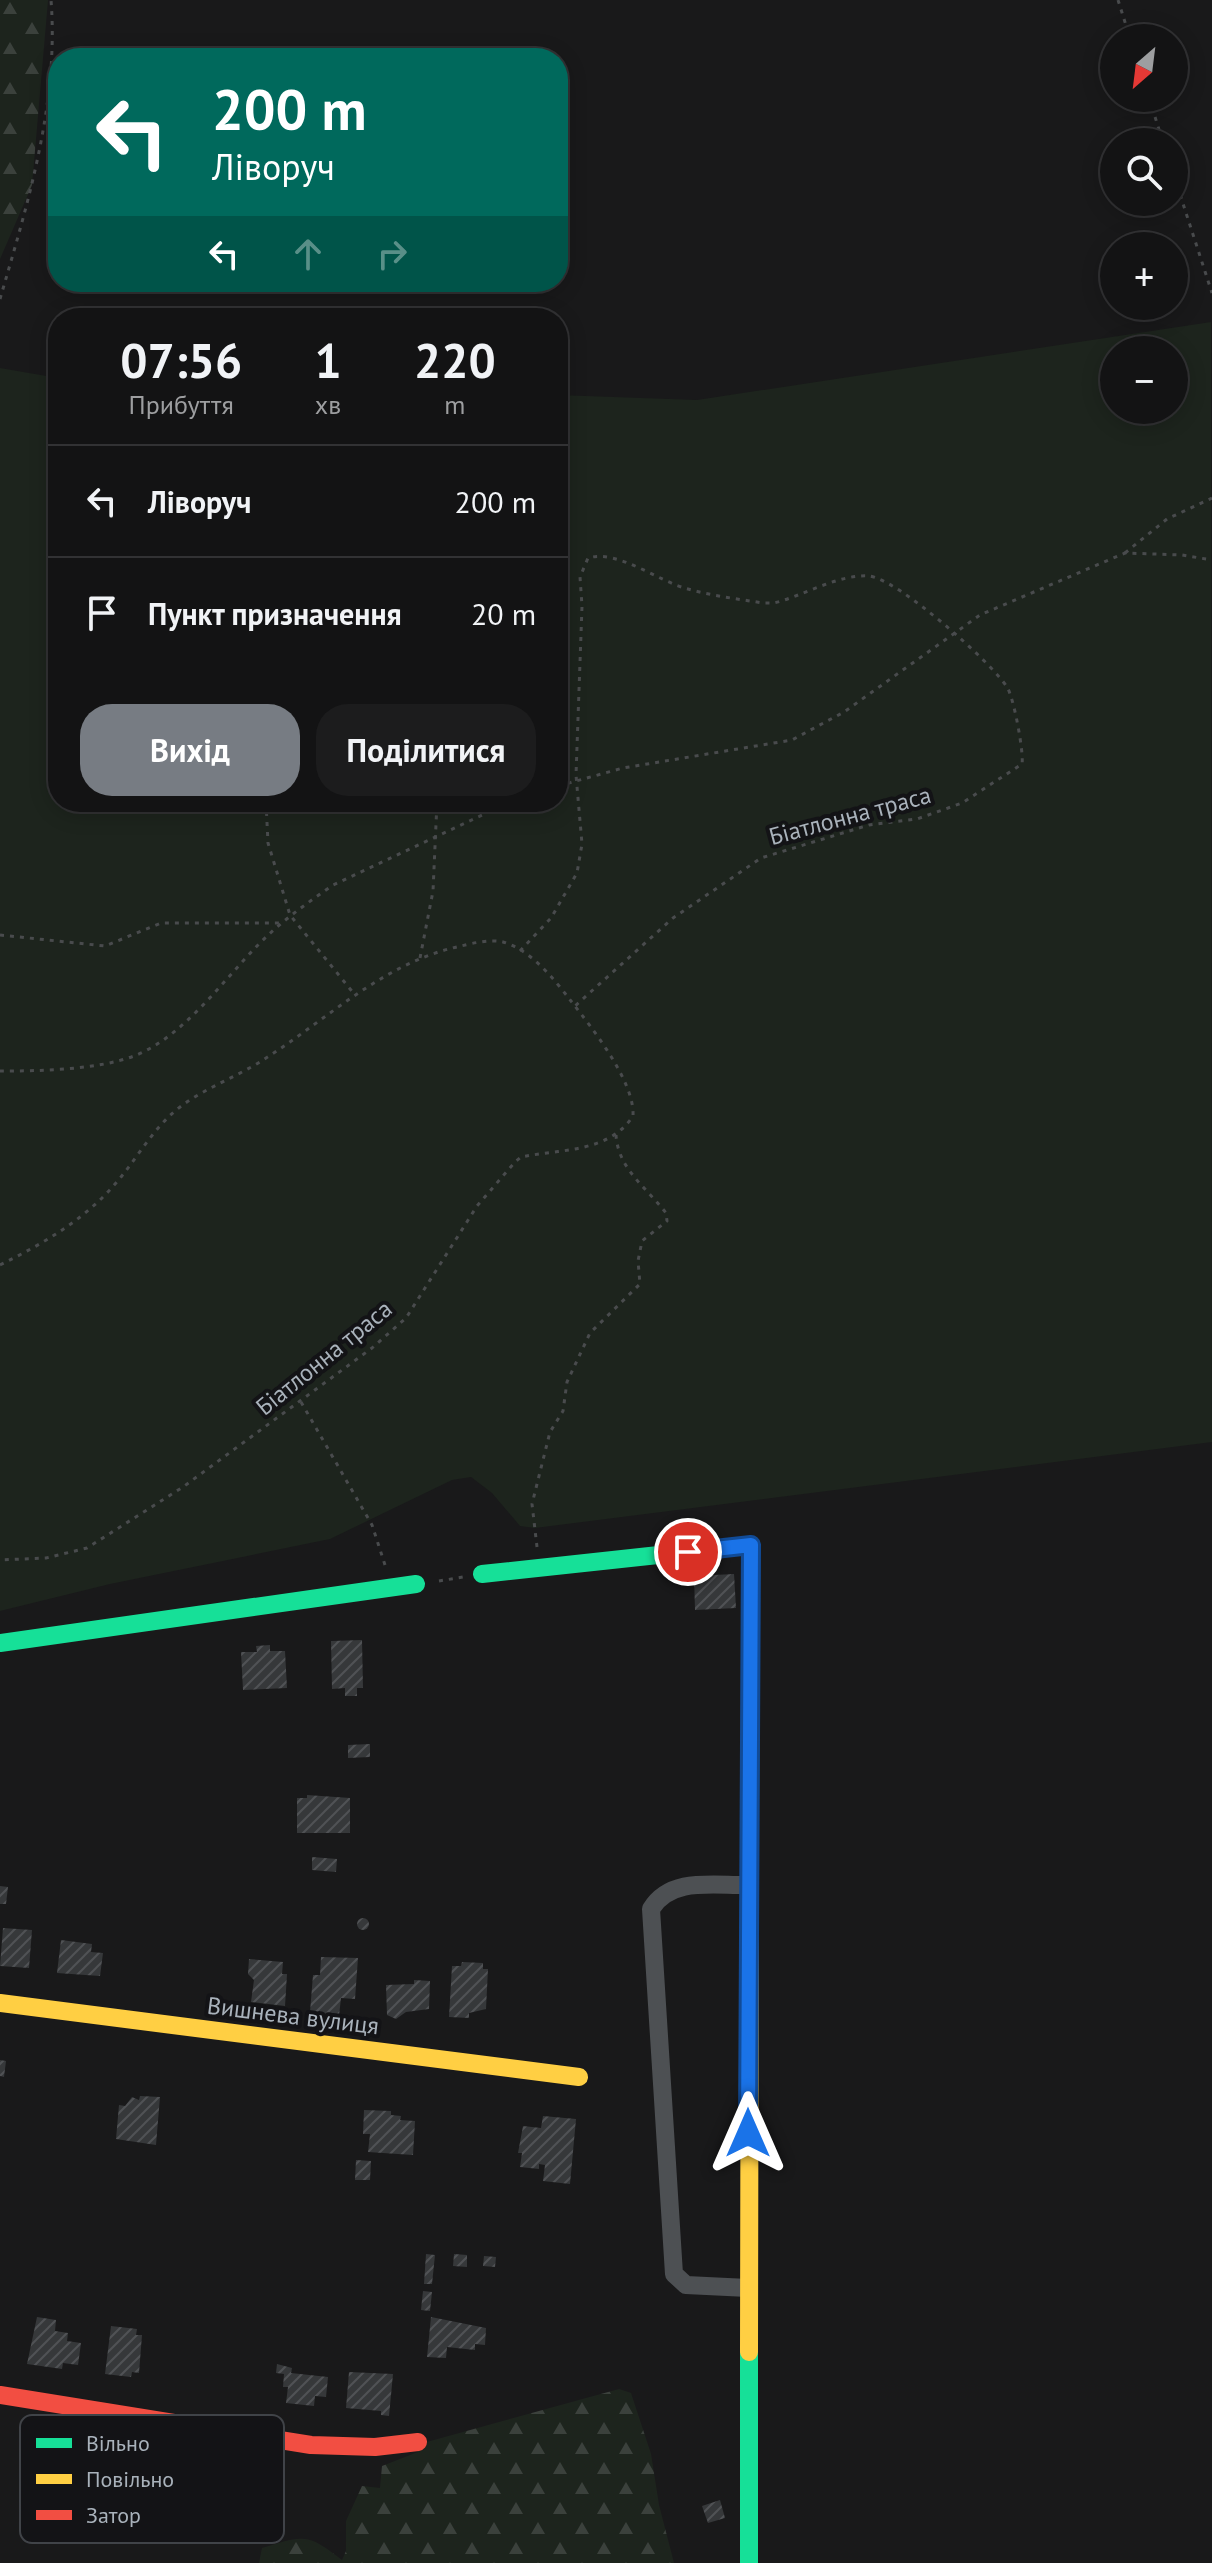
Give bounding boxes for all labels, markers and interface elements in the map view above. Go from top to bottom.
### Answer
north arrow [1100,24,1188,112]
map controls [1100,24,1188,424]
text: 200 m [212,73,367,145]
icon: left [80,80,184,184]
button: search [1100,128,1188,216]
text: Ліворуч [212,143,335,190]
icon: left [202,232,246,276]
icon: ahead [286,232,330,276]
icon: right [370,232,414,276]
button: + [1100,232,1188,320]
text: 07:56 [120,329,242,391]
text: 1 [314,329,342,391]
text: 220 [414,329,496,391]
button: − [1100,336,1188,424]
text: Прибуття [129,388,234,421]
text: хв [315,388,341,421]
text: m [444,388,465,421]
icon: left [80,479,124,523]
text: Ліворуч [148,482,251,521]
text: 200 m [455,482,536,521]
icon: arrive [80,591,124,635]
text: Пункт призначення [148,594,402,633]
text: 20 m [471,594,536,633]
button: Вихід [80,704,300,796]
button: Поділитися [316,704,536,796]
street label: Біатлонна траса [766,779,934,852]
street label: Біатлонна траса [249,1293,398,1422]
pin [654,1518,722,1586]
icon: arrive [666,1530,710,1574]
street label: Вишнева вулиця [205,1990,381,2041]
position arrow [706,2091,790,2175]
legend [20,2415,284,2543]
text: Вільно [86,2429,150,2457]
text: Повільно [86,2465,174,2493]
text: Затор [86,2501,141,2529]

